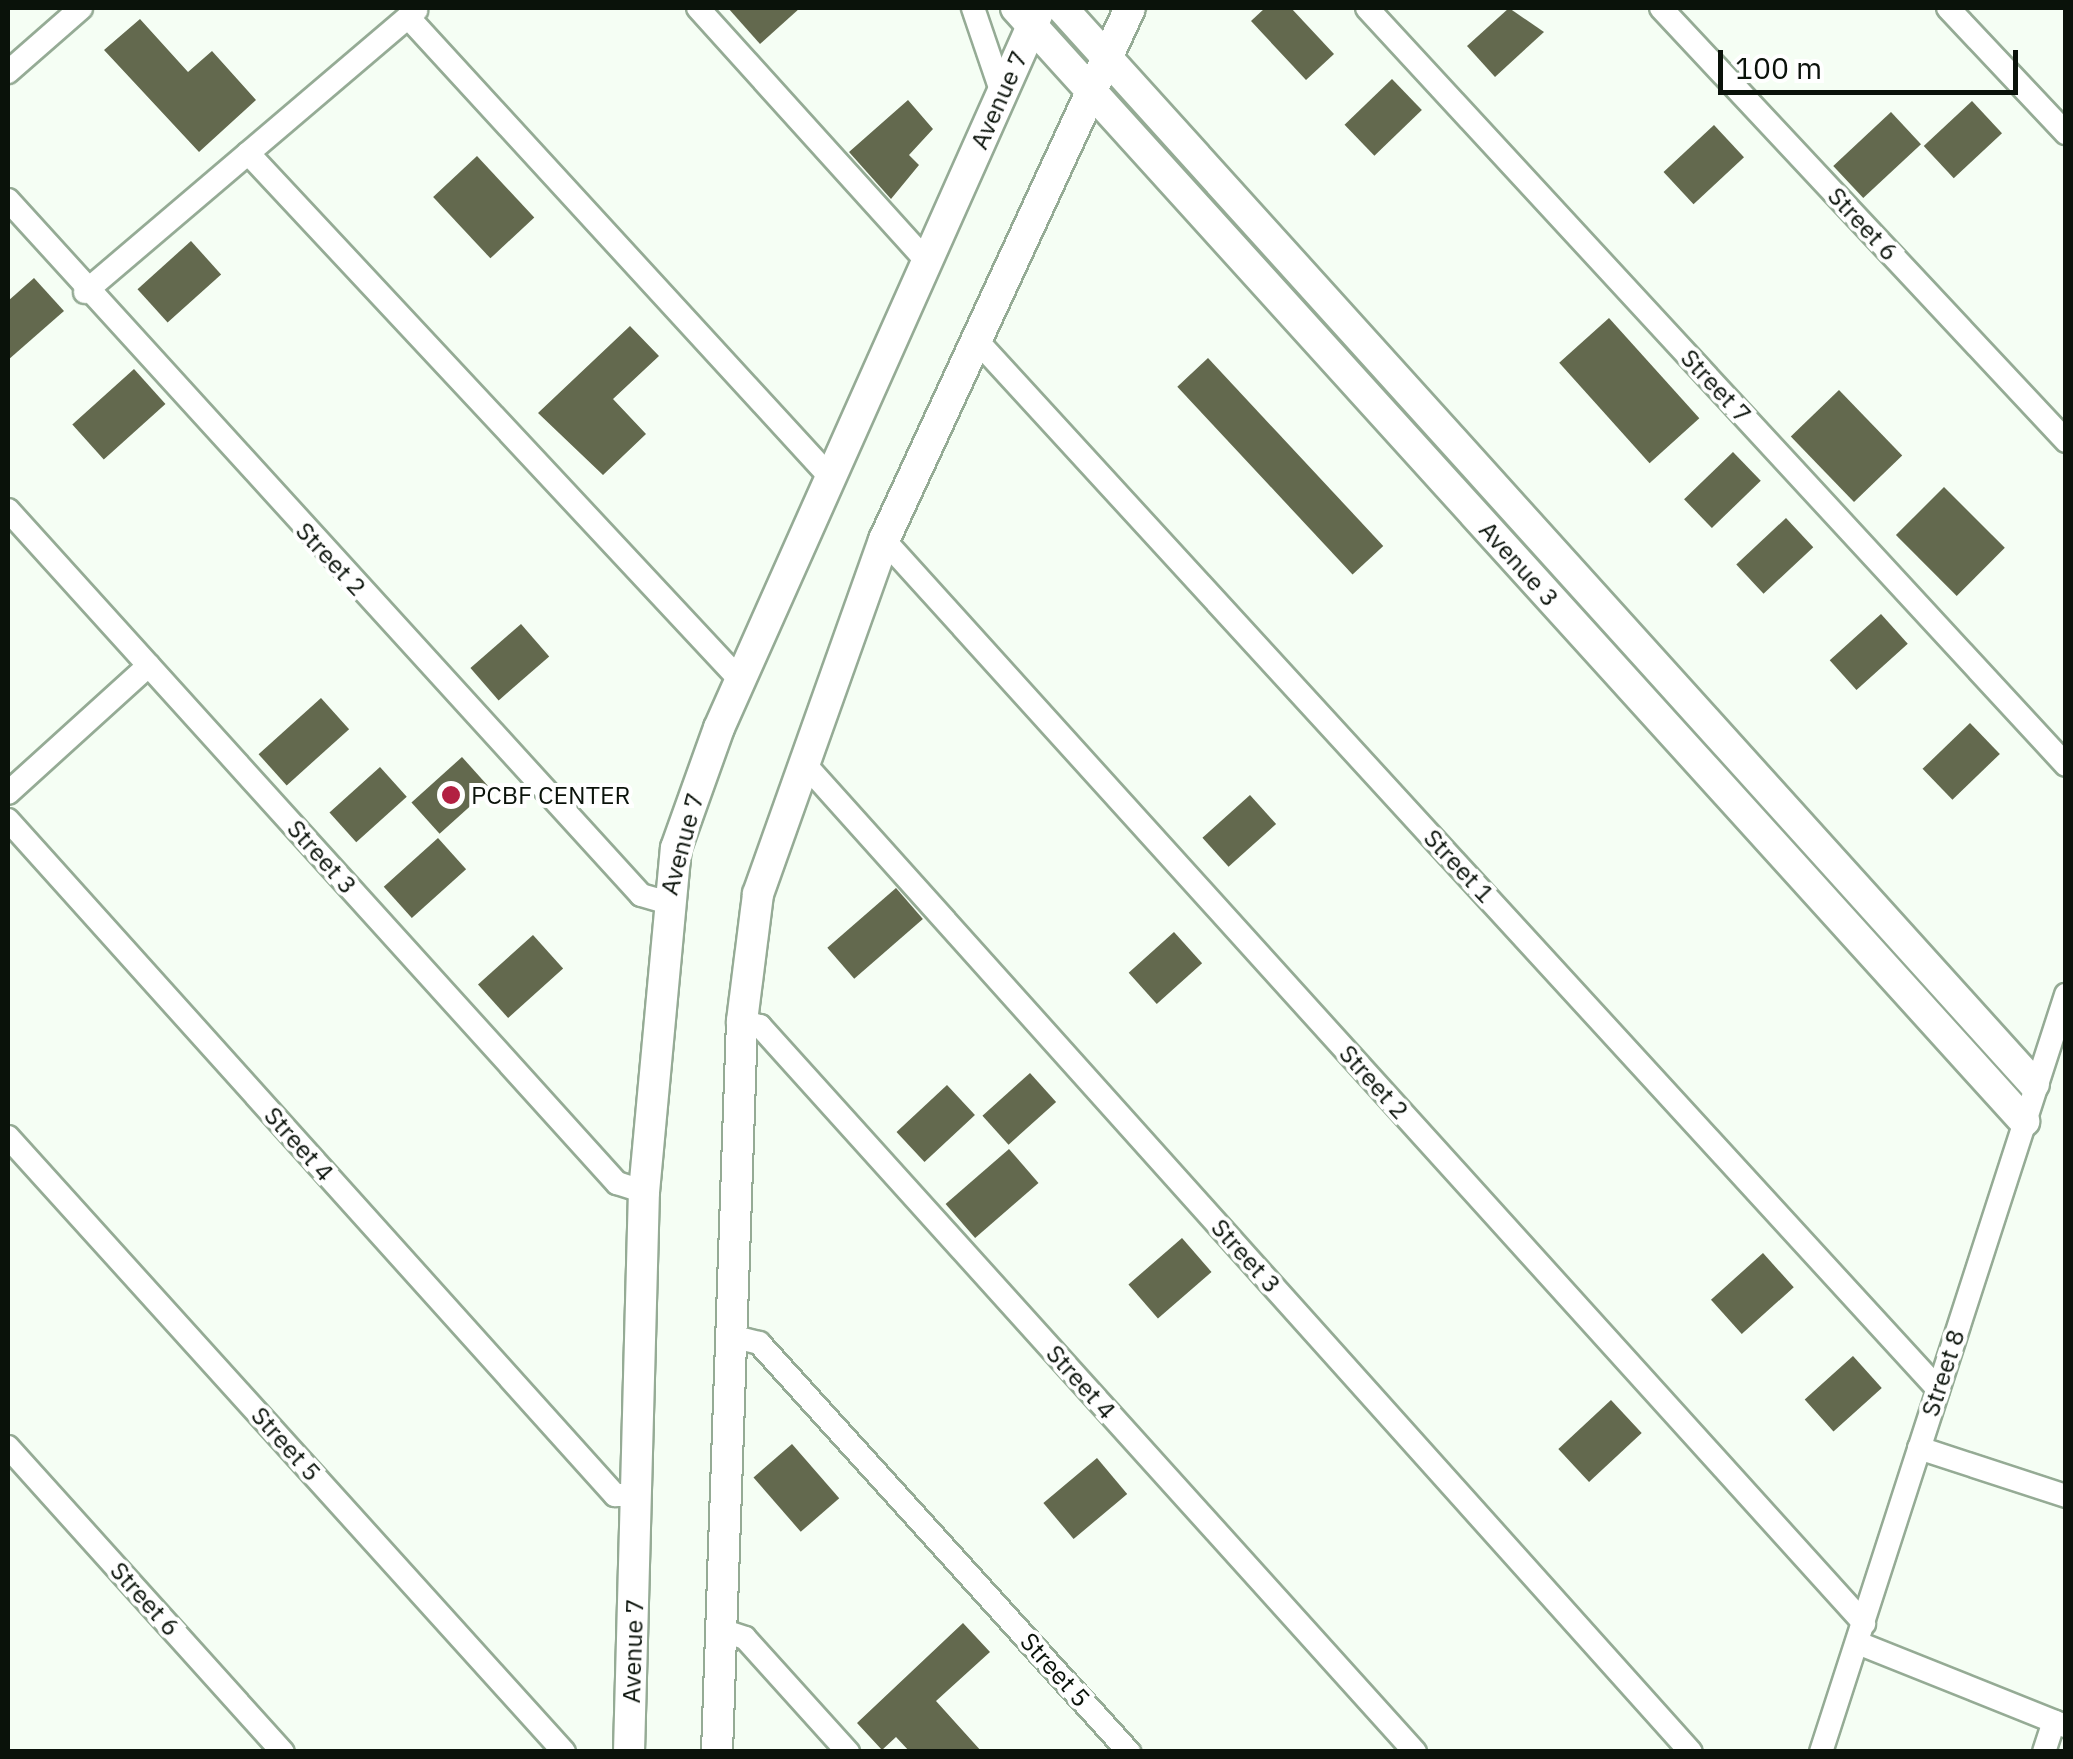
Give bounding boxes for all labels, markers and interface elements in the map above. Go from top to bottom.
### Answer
scale bar [1723,30,2023,92]
street label: Avenue 7 [964,46,1034,154]
text: 100 m [1735,48,1822,87]
street label: Street 6 [1822,181,1904,267]
street label: Street 7 [1675,343,1757,429]
street label: Avenue 3 [1473,515,1565,613]
street label: Street 2 [290,516,372,602]
place label: PCBF CENTER [471,780,631,810]
marker: PCBF CENTER [440,784,462,806]
street label: Avenue 7 [654,790,710,898]
street label: Street 3 [281,814,363,900]
street label: Street 1 [1418,823,1500,909]
street label: Street 2 [1333,1039,1415,1125]
street label: Street 4 [258,1101,340,1187]
street label: Street 3 [1205,1213,1287,1299]
street label: Street 8 [1915,1326,1971,1420]
street label: Street 4 [1040,1339,1122,1425]
street label: Street 5 [245,1401,327,1487]
street label: Street 6 [104,1556,186,1642]
street label: Avenue 7 [616,1598,650,1704]
street label: Street 5 [1014,1627,1096,1713]

